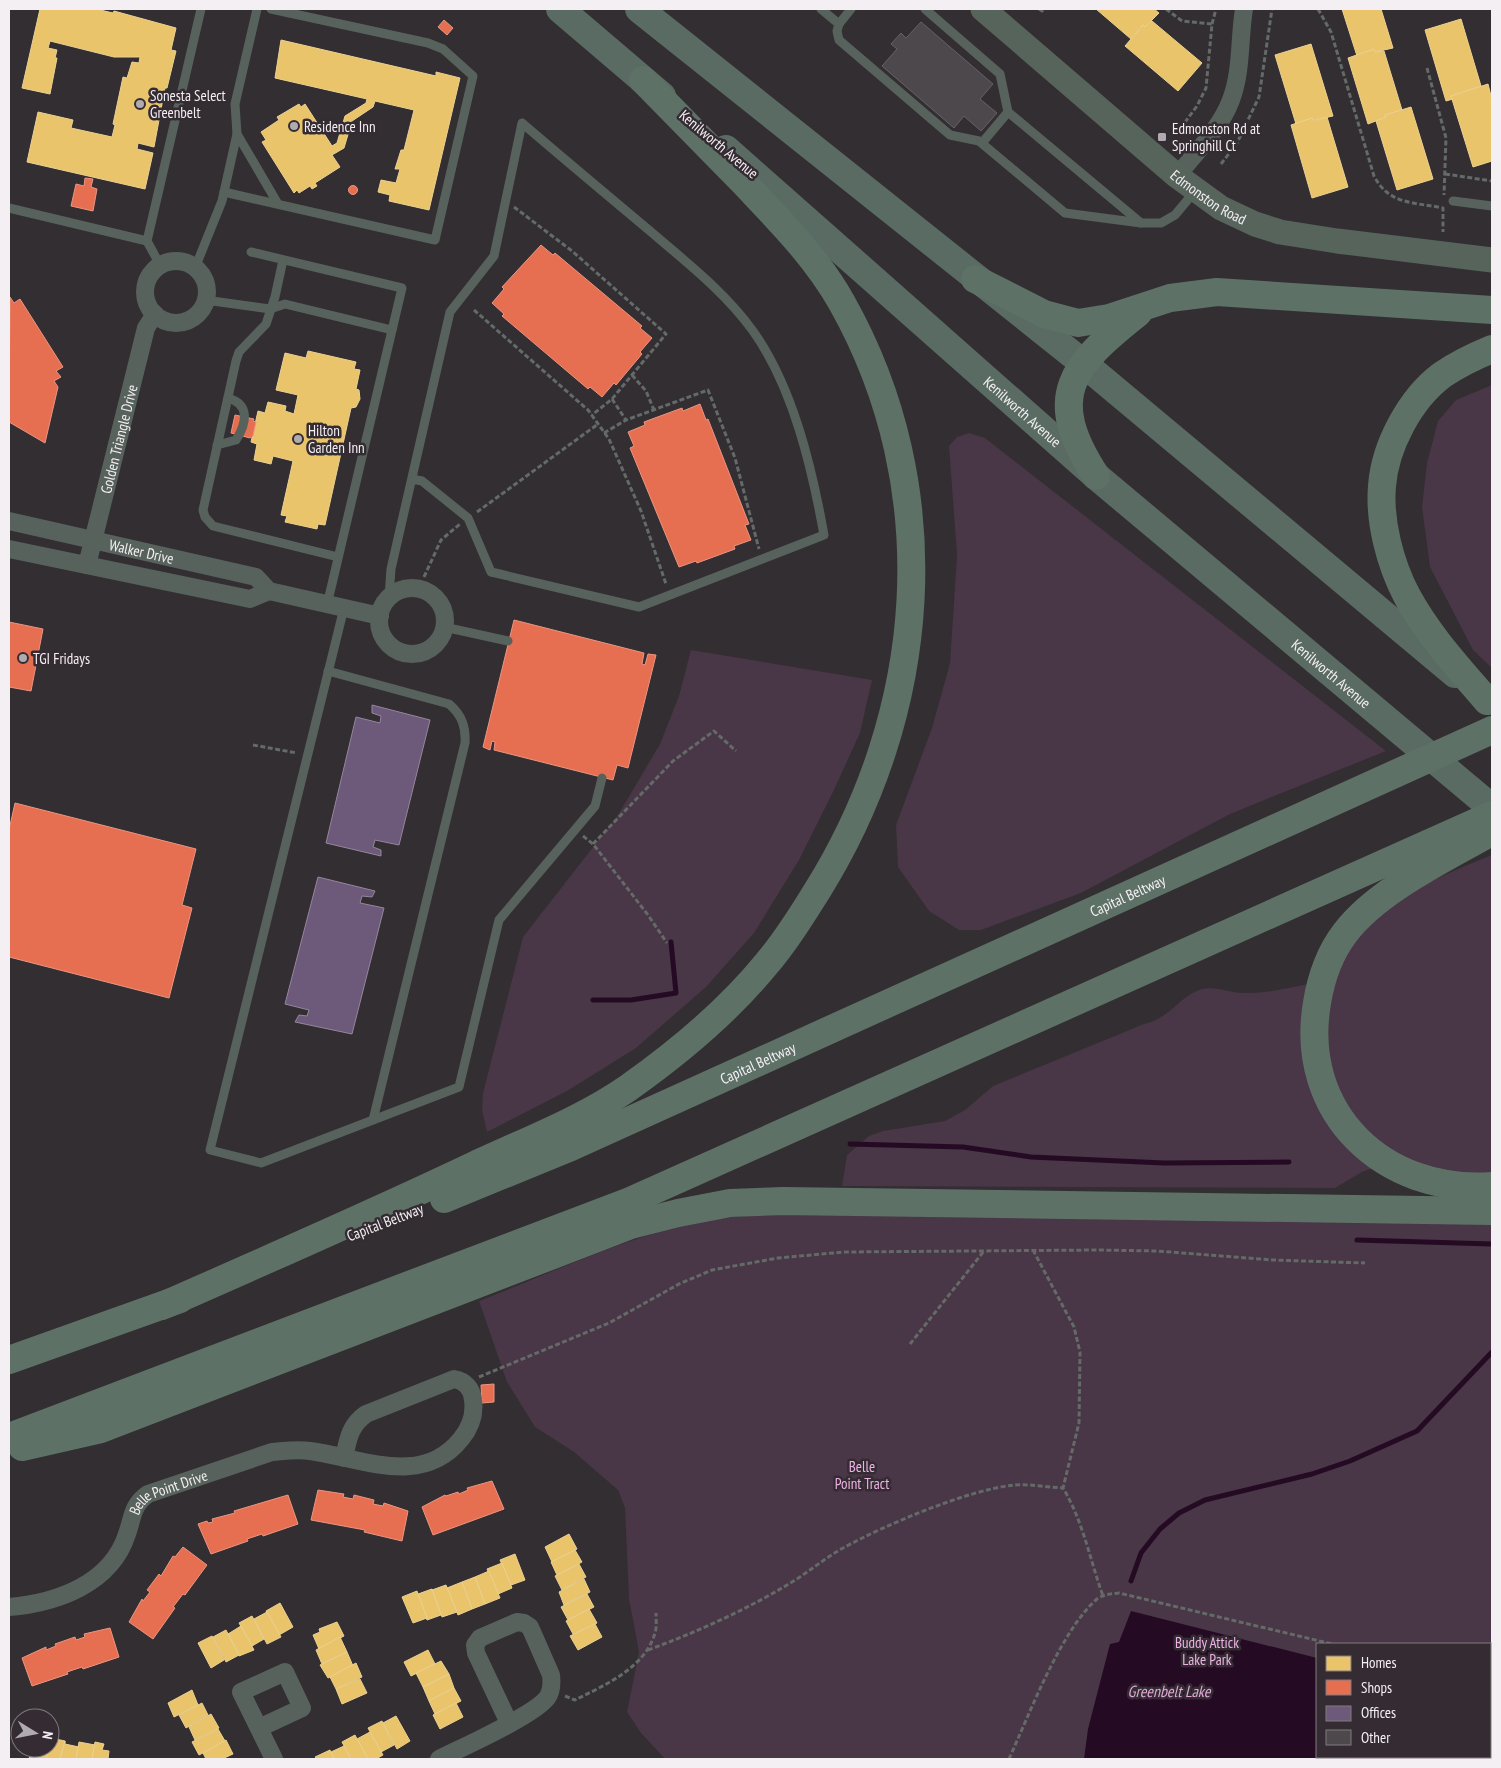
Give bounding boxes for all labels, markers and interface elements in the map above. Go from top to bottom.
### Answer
place label: Sonesta Select Greenbelt [150,86,226,122]
marker: Sonesta Select Greenbelt [134,98,146,110]
street label: Kenilworth Avenue [676,105,762,183]
place label: Residence Inn [304,117,376,136]
place label: Edmonston Rd at Springhill Ct [1172,119,1260,155]
marker: Residence Inn [288,120,300,132]
marker: Edmonston Rd at Springhill Ct [1156,131,1168,143]
street label: Edmonston Road [1167,165,1249,228]
street label: Kenilworth Avenue [980,372,1066,451]
street label: Golden Triangle Drive [96,382,141,495]
place label: Hilton Garden Inn [308,421,365,457]
marker: Hilton Garden Inn [292,433,304,445]
street label: Walker Drive [108,535,176,568]
street label: Kenilworth Avenue [1288,635,1375,712]
place label: TGI Fridays [33,649,90,668]
marker: TGI Fridays [17,652,29,664]
street label: Capital Beltway [1087,870,1168,920]
street label: Capital Beltway [717,1037,799,1088]
street label: Capital Beltway [344,1199,426,1245]
park label: Belle Point Tract [835,1457,889,1493]
street label: Belle Point Drive [124,1465,210,1517]
park label: Buddy Attick Lake Park [1175,1633,1239,1669]
legend [1316,1643,1491,1758]
text: Homes [1361,1653,1397,1672]
text: Shops [1361,1678,1392,1697]
water label: Greenbelt Lake [1128,1681,1212,1701]
text: Offices [1361,1703,1396,1722]
north arrow [10,1708,60,1758]
text: Other [1361,1728,1391,1747]
text: N [38,1730,57,1741]

